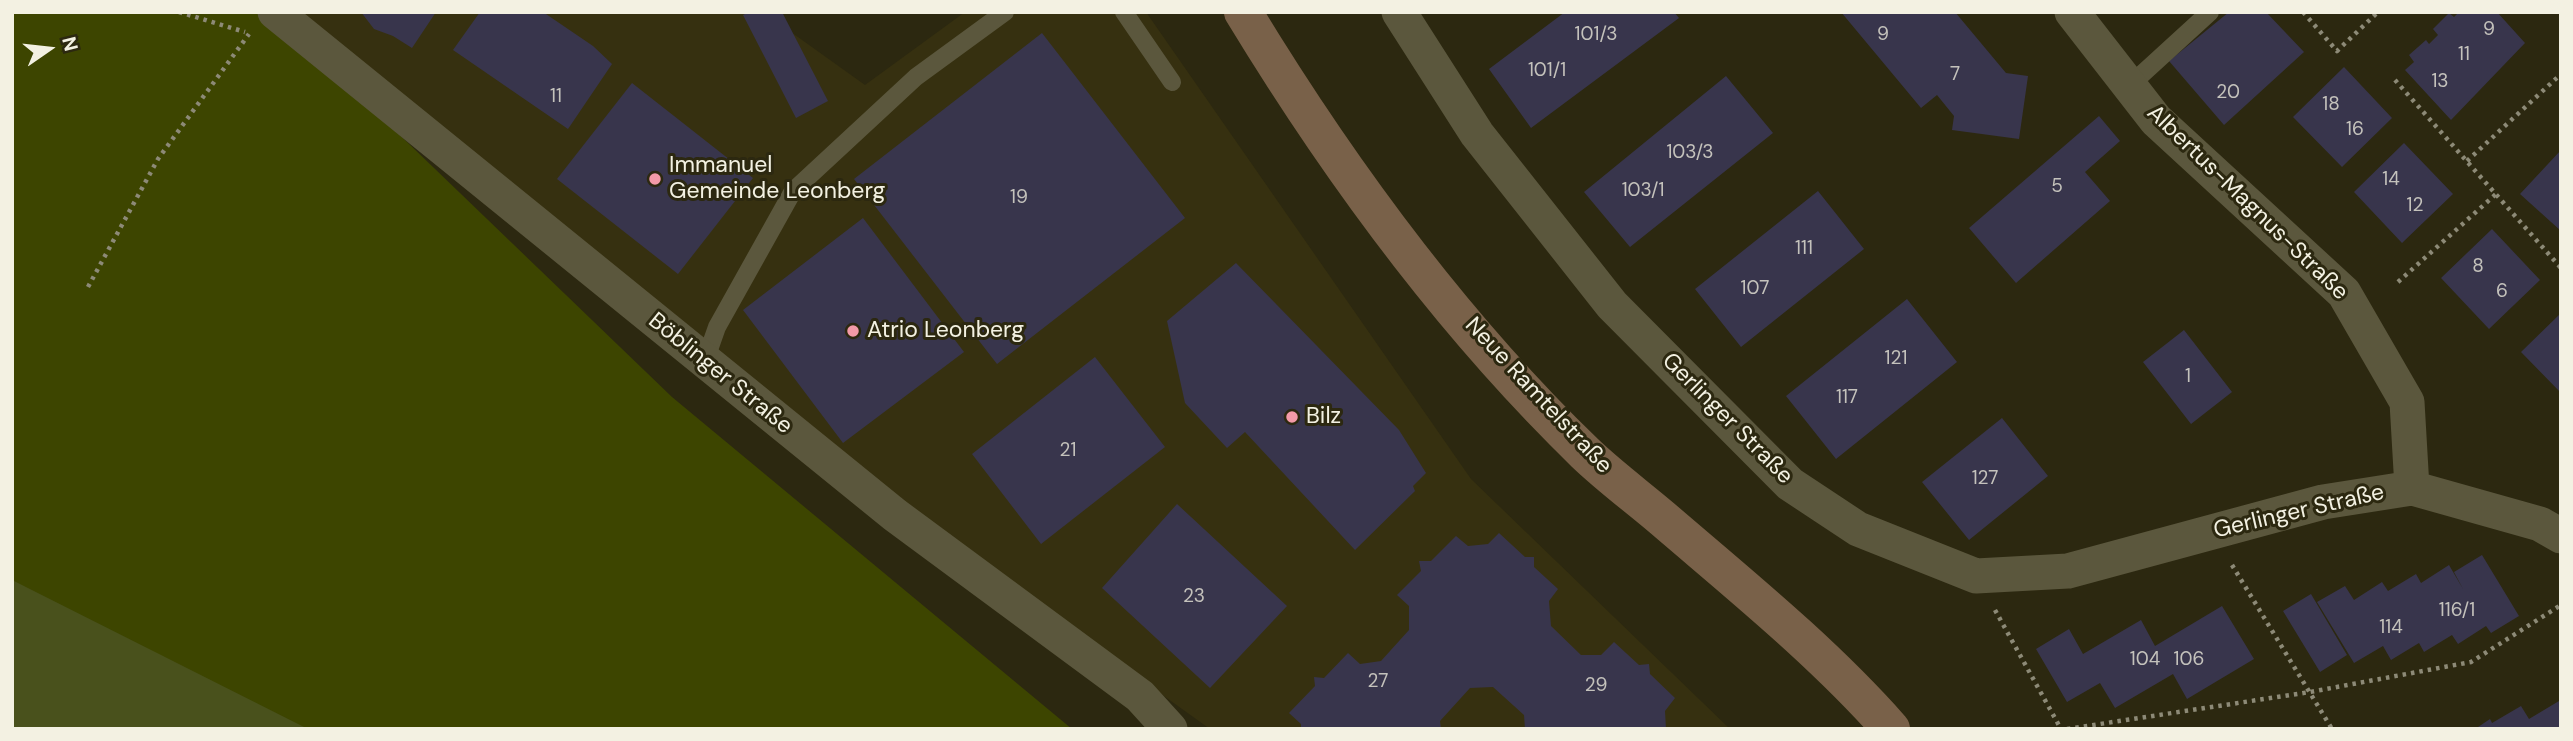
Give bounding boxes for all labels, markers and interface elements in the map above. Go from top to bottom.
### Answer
north arrow [14,14,84,84]
house number: 9 [2483,19,2495,41]
house number: 101/3 [1575,24,1617,46]
house number: 9 [1877,24,1889,46]
text: N [56,34,84,54]
house number: 11 [2458,44,2470,66]
house number: 101/1 [1528,60,1566,82]
house number: 7 [1950,64,1960,86]
house number: 13 [2431,71,2449,93]
house number: 20 [2216,82,2240,104]
house number: 11 [550,86,562,108]
house number: 18 [2322,94,2340,116]
street label: Albertus-Magnus-Straße [2141,100,2353,306]
house number: 16 [2346,119,2364,141]
house number: 103/3 [1666,142,1714,164]
place label: Immanuel Gemeinde Leonberg [669,152,885,206]
house number: 14 [2382,169,2400,191]
marker: Immanuel Gemeinde Leonberg [647,171,663,187]
house number: 5 [2051,176,2063,198]
house number: 103/1 [1622,180,1664,202]
house number: 19 [1010,187,1028,209]
house number: 12 [2407,195,2423,217]
house number: 111 [1795,238,1813,260]
house number: 8 [2472,256,2484,278]
house number: 107 [1741,278,1769,300]
house number: 6 [2496,281,2508,303]
street label: Böblinger Straße [642,308,798,440]
street label: Neue Ramtelstraße [1458,312,1618,480]
place label: Atrio Leonberg [867,317,1024,345]
marker: Atrio Leonberg [845,323,861,339]
street label: Gerlinger Straße [1656,348,1798,490]
house number: 121 [1885,348,1907,370]
house number: 1 [2185,366,2191,388]
house number: 117 [1836,387,1858,409]
place label: Bilz [1306,403,1341,431]
marker: Bilz [1284,409,1300,425]
house number: 21 [1060,440,1076,462]
house number: 127 [1972,468,1998,490]
street label: Gerlinger Straße [2211,479,2387,545]
house number: 23 [1183,586,1205,608]
house number: 116/1 [2439,600,2475,622]
house number: 114 [2379,617,2403,639]
house number: 104 [2130,649,2160,671]
house number: 106 [2174,649,2204,671]
house number: 27 [1368,671,1388,693]
house number: 29 [1585,675,1607,697]

